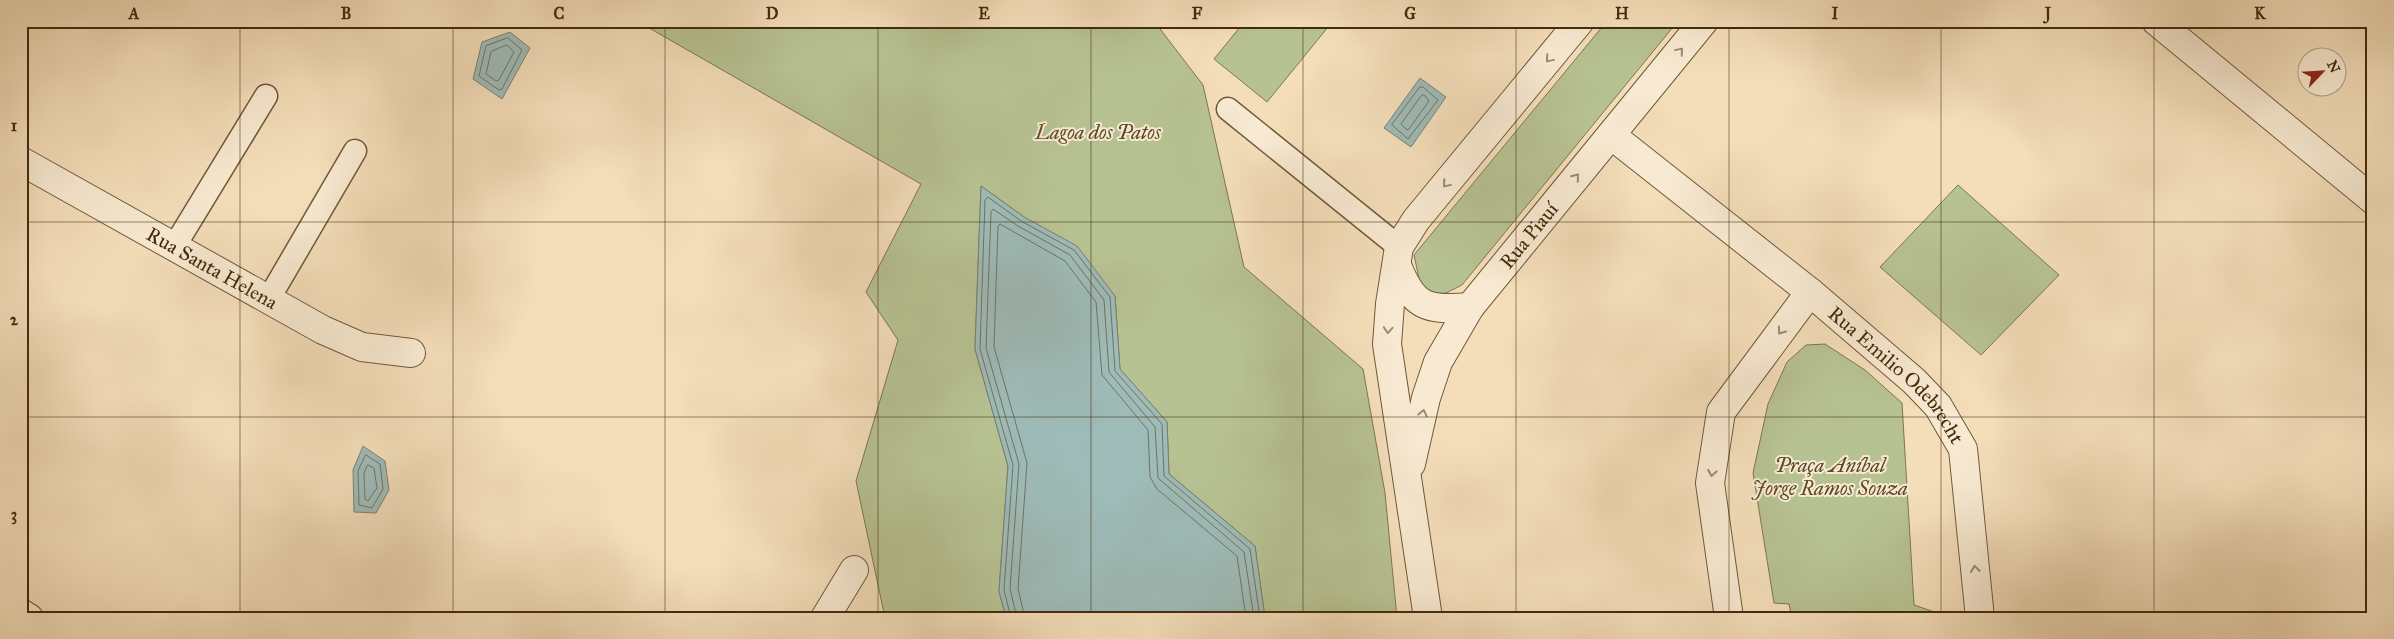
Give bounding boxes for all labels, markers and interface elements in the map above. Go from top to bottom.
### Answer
text: A [128,4,140,23]
text: B [341,4,351,23]
text: C [554,4,565,23]
text: D [766,4,779,23]
text: E [978,4,990,23]
text: F [1192,4,1203,23]
text: G [1404,4,1416,23]
text: H [1615,4,1629,23]
text: I [1832,4,1839,23]
text: J [2043,4,2052,24]
text: K [2254,4,2266,23]
one-way arrow [1674,48,1683,57]
north arrow [2296,48,2346,98]
one-way arrow [1547,53,1555,62]
text: N [2323,58,2344,76]
text: 1 [11,116,18,135]
park label: Lagoa dos Patos [1034,120,1162,144]
one-way arrow [1571,174,1579,183]
one-way arrow [1443,178,1451,187]
street label: Rua Piauí [1494,196,1564,273]
street label: Rua Santa Helena [142,222,282,314]
street label: Rua Emilio Odebrecht [1824,301,1969,448]
text: 2 [10,310,19,329]
one-way arrow [1778,325,1787,335]
one-way arrow [1383,327,1394,335]
one-way arrow [1417,409,1427,417]
park label: Praça Aníbal Jorge Ramos Souza [1751,453,1908,500]
one-way arrow [1707,469,1717,478]
text: 3 [11,505,17,525]
one-way arrow [1970,565,1981,573]

